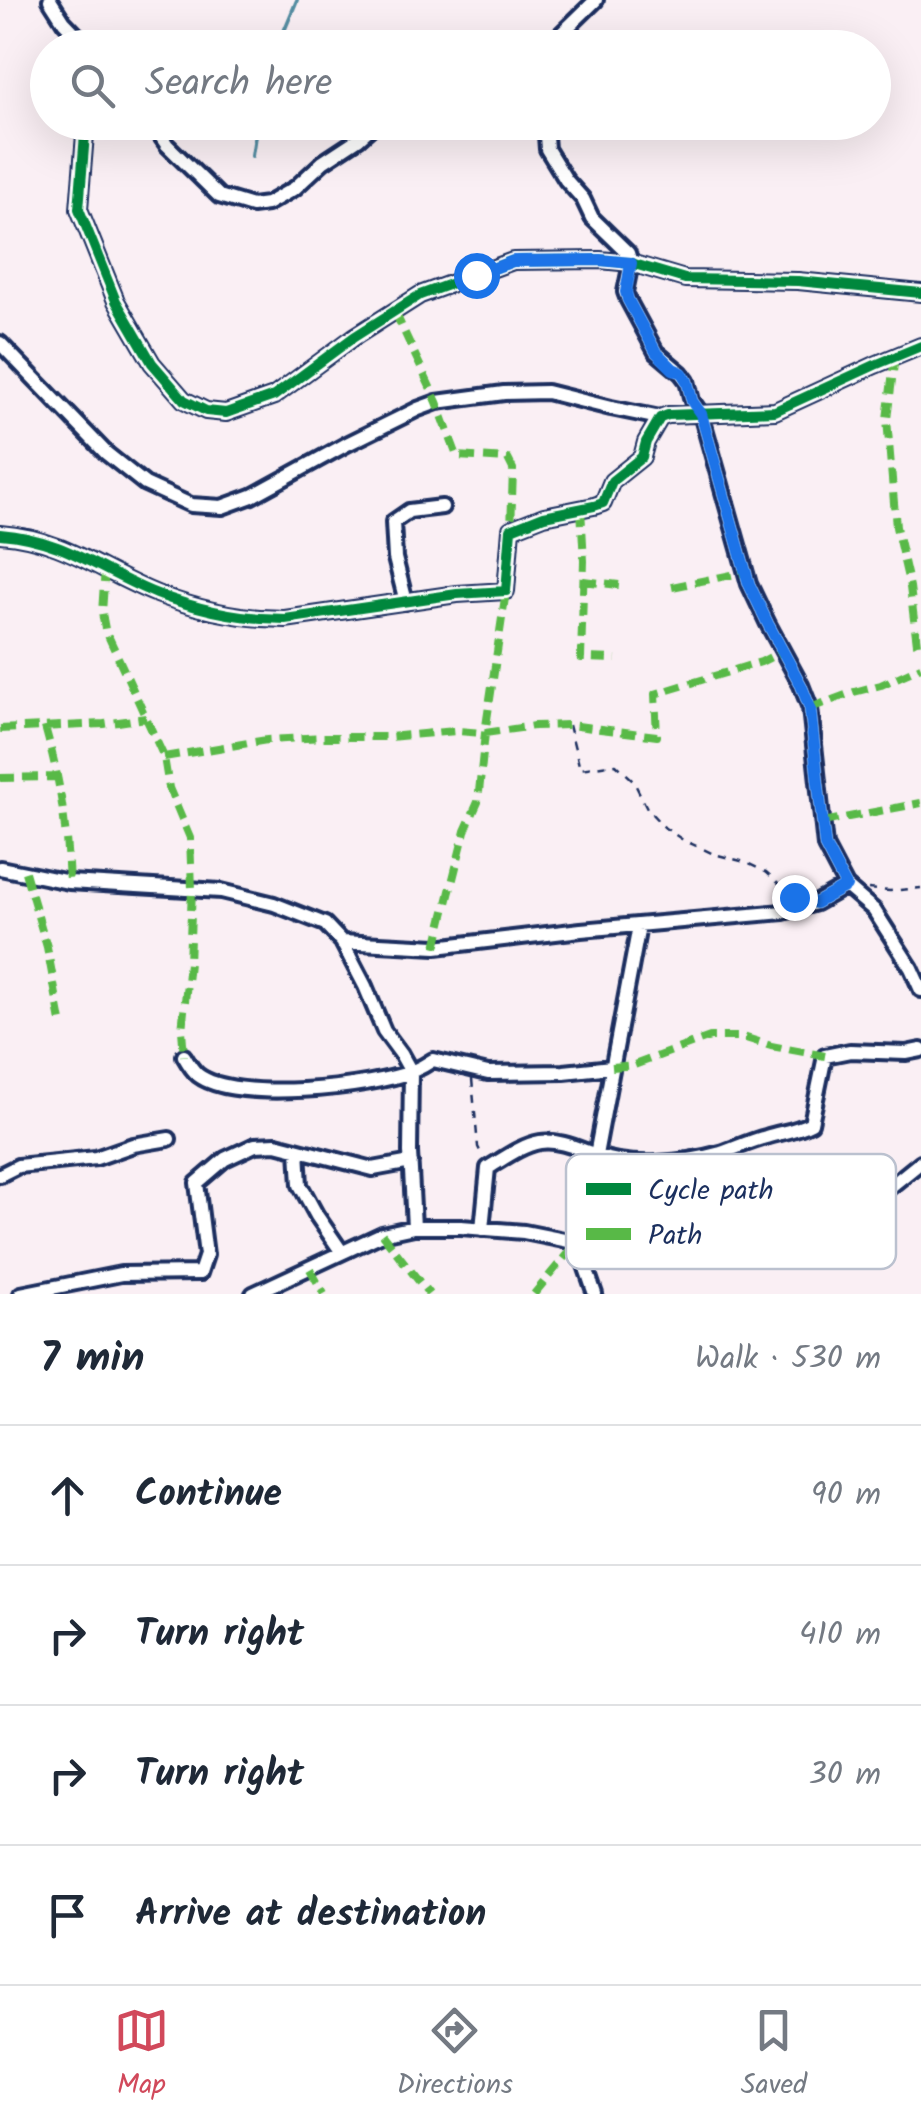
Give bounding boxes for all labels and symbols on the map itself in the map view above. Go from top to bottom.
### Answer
route start [454,253,500,299]
route end [772,875,818,921]
legend [566,1154,896,1269]
text: Cycle path [648,1169,773,1214]
text: Path [648,1214,702,1259]

